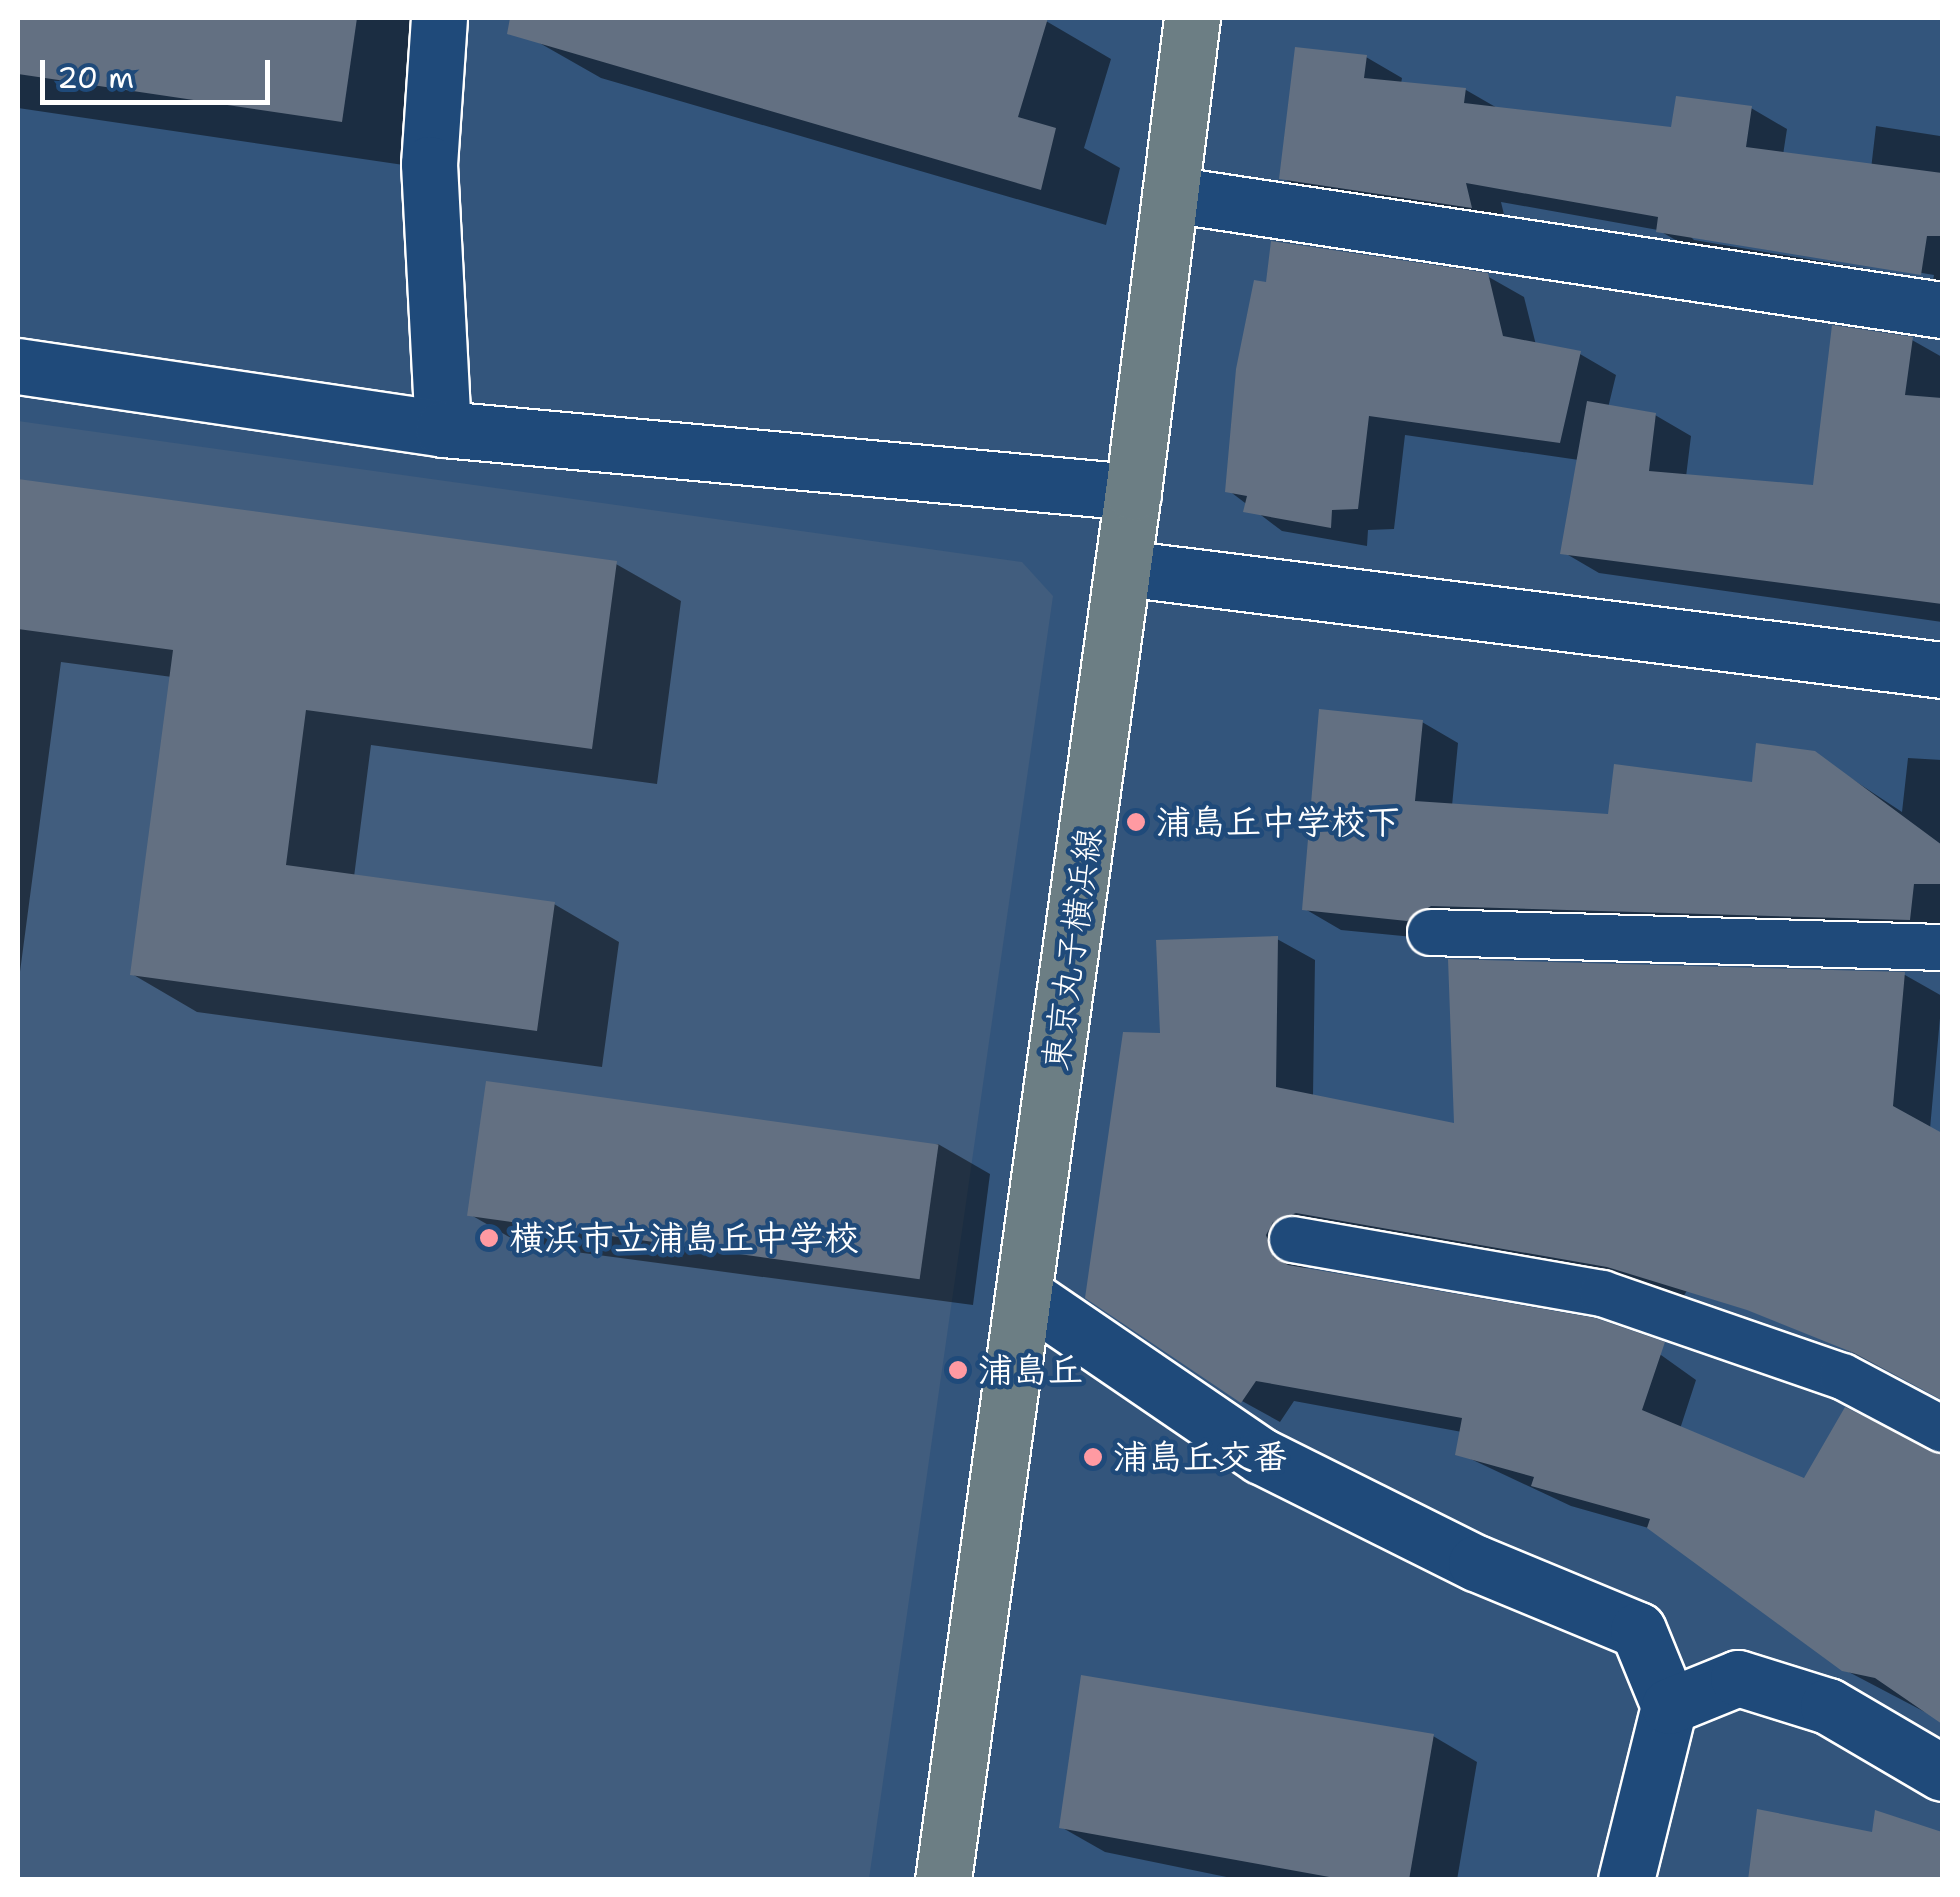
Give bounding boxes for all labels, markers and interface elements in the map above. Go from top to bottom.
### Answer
scale bar [45,40,275,102]
text: 20 m [57,57,134,98]
place label: 浦島丘中学校下 [1156,801,1401,843]
marker: 浦島丘中学校下 [1125,811,1147,833]
street label: 東京丸子横浜線 [1034,825,1110,1073]
place label: 横浜市立浦島丘中学校 [509,1217,859,1259]
marker: 横浜市立浦島丘中学校 [478,1227,500,1249]
place label: 浦島丘 [978,1349,1083,1391]
marker: 浦島丘 [947,1359,969,1381]
place label: 浦島丘交番 [1113,1436,1288,1478]
marker: 浦島丘交番 [1082,1446,1104,1468]

